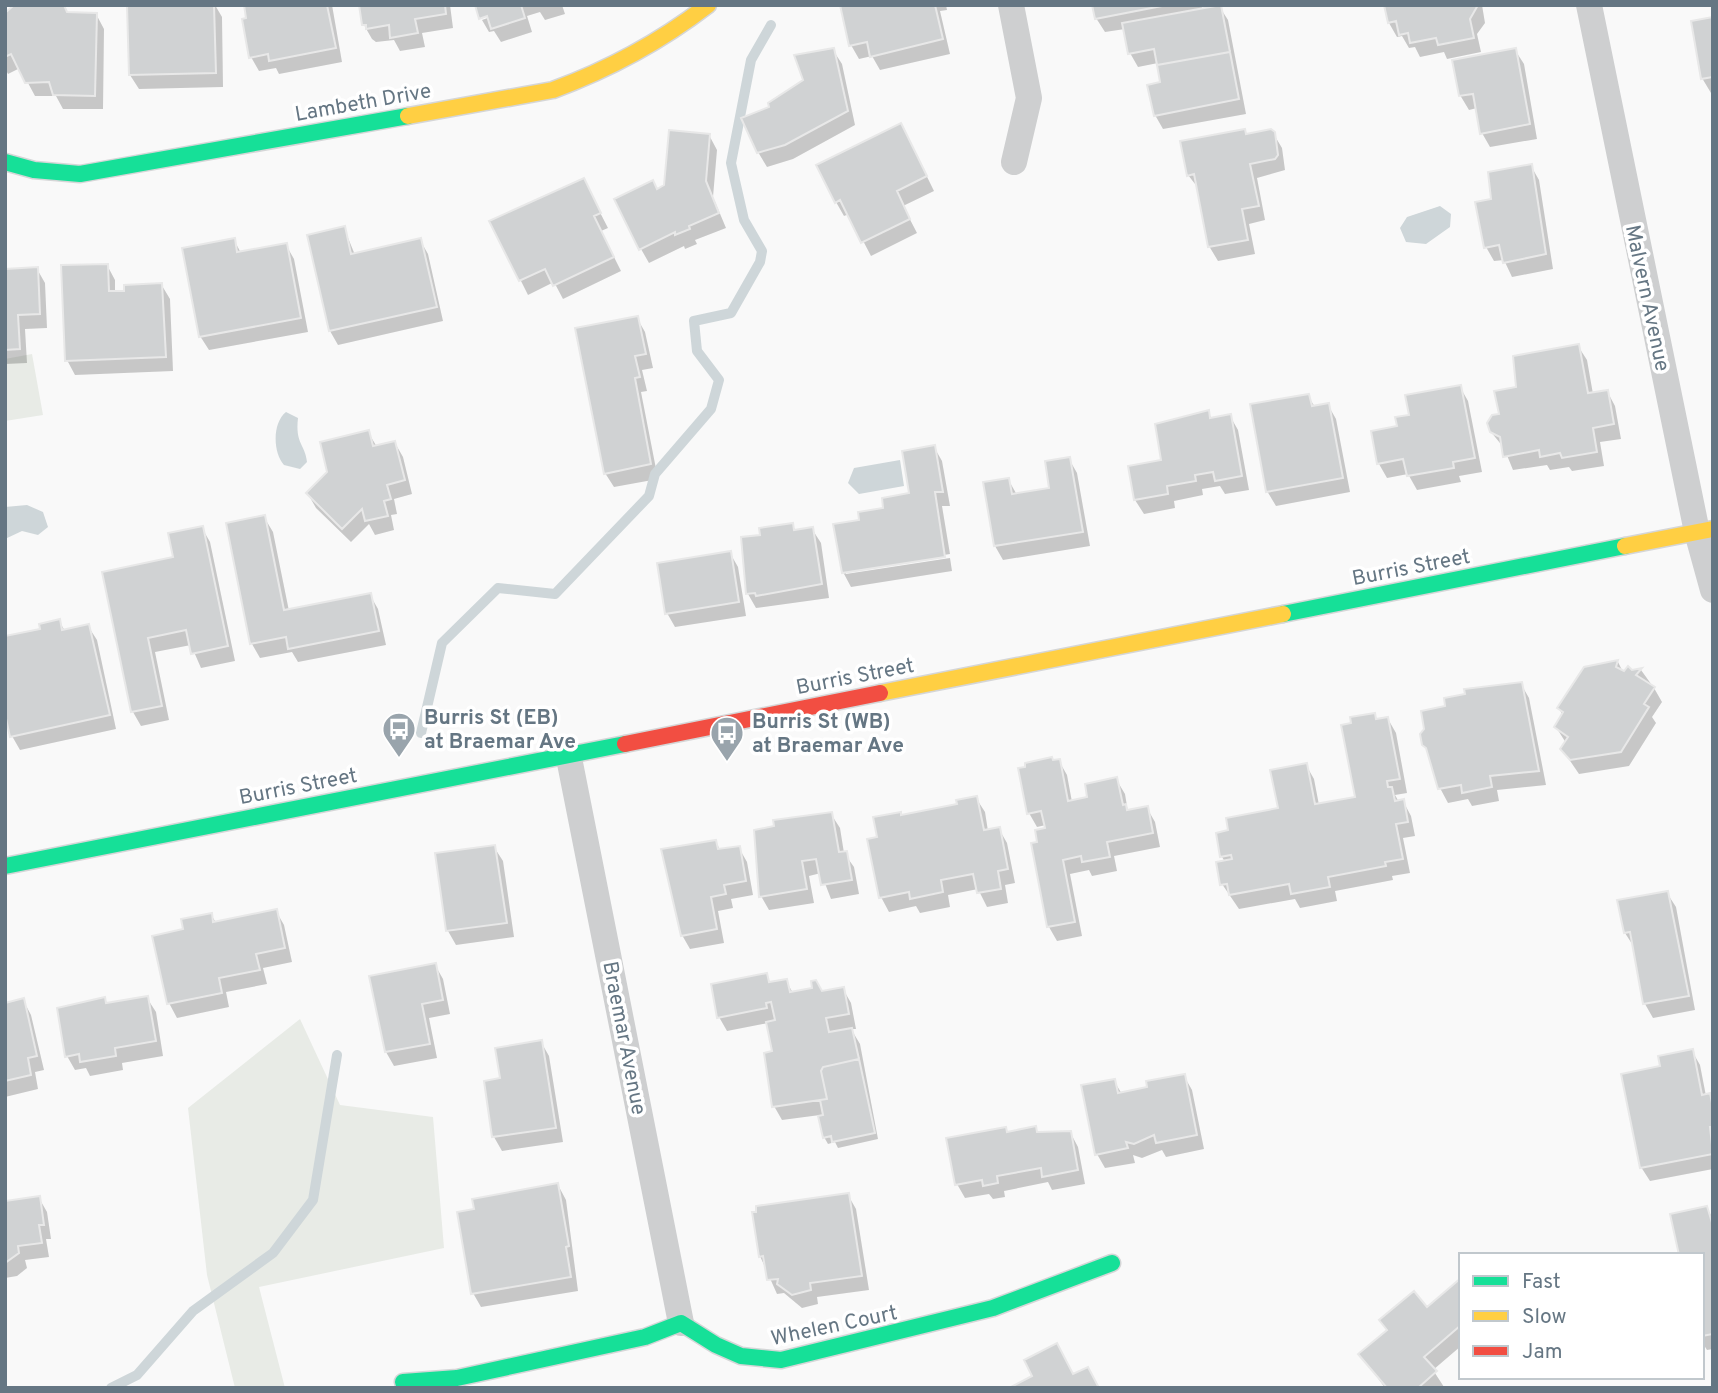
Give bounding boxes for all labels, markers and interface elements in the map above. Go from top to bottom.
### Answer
street label: Lambeth Drive [293,78,434,129]
street label: Malvern Avenue [1618,223,1675,374]
street label: Burris Street [1350,544,1473,593]
street label: Burris Street [794,653,917,702]
place label: Burris St (EB) at Braemar Ave [424,705,576,756]
place label: Burris St (WB) at Braemar Ave [752,709,904,760]
bus stop icon: Burris St (EB) at Braemar Ave [380,710,418,759]
bus stop icon: Burris St (WB) at Braemar Ave [708,714,746,763]
street label: Burris Street [237,763,360,812]
street label: Braemar Avenue [595,959,652,1117]
legend [1459,1253,1704,1379]
text: Fast [1522,1269,1561,1296]
street label: Whelen Court [769,1300,900,1353]
text: Slow [1522,1304,1567,1331]
text: Jam [1522,1339,1563,1366]

